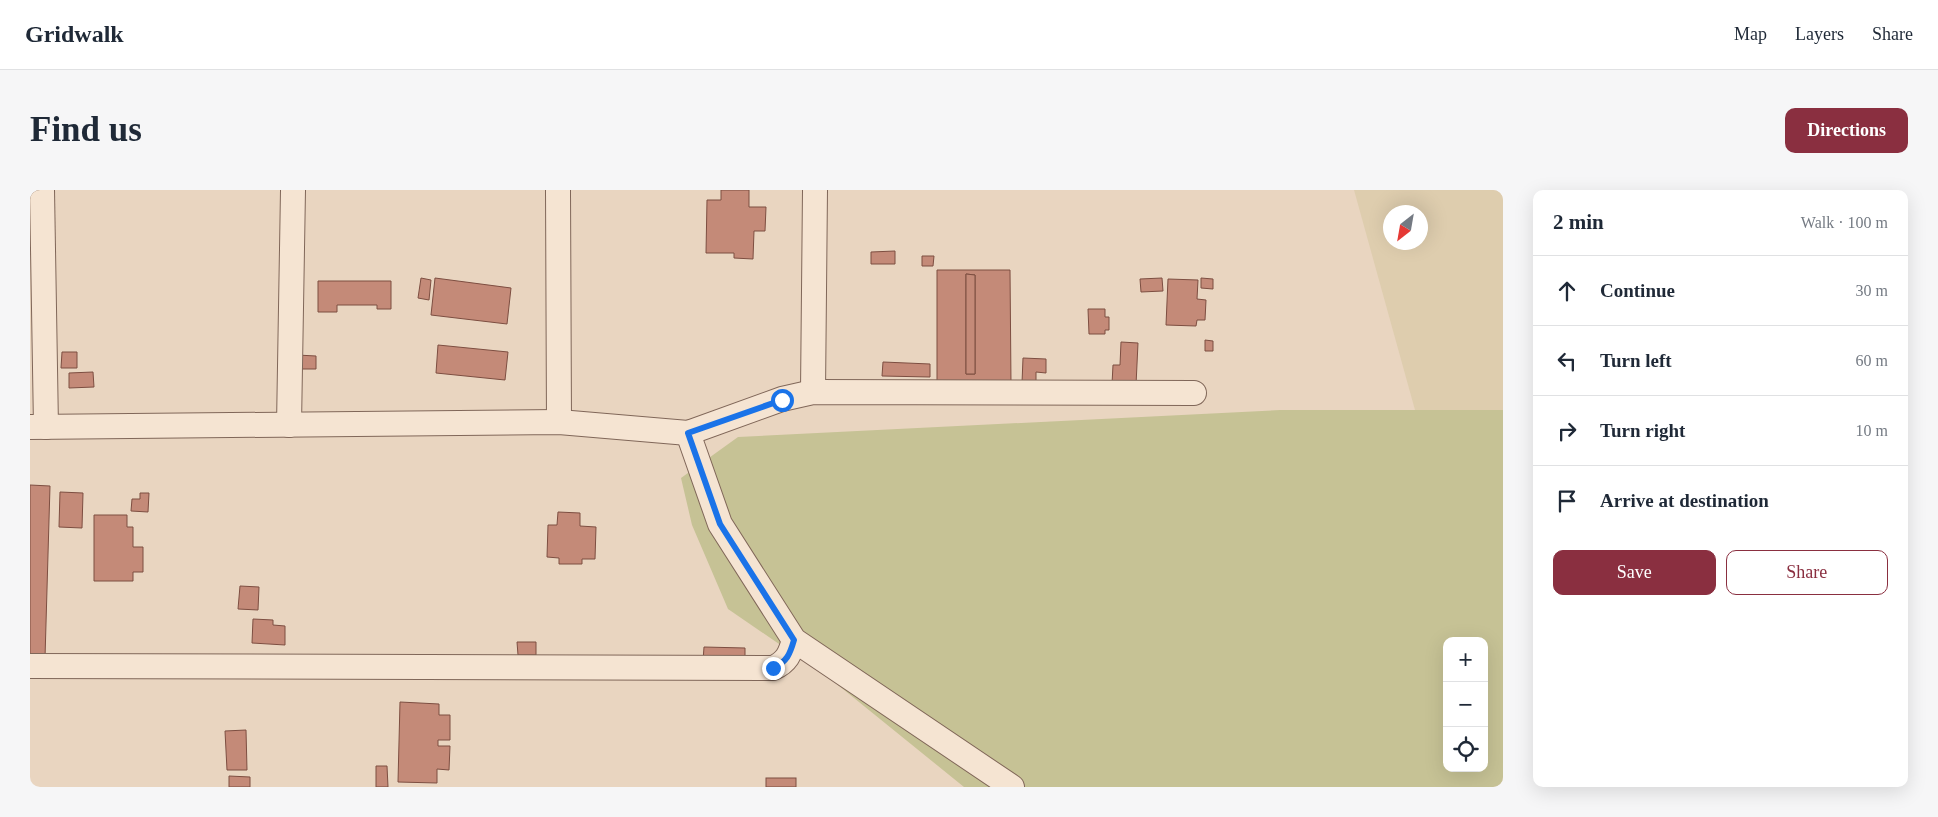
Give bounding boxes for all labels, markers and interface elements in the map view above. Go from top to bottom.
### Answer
text: Gridwalk [25,21,124,47]
text: Map [1734,24,1767,44]
text: Layers [1795,24,1844,44]
text: Share [1872,24,1913,44]
button: Directions [1785,108,1908,153]
text: Find us [30,110,142,149]
north arrow [1383,205,1428,250]
text: 2 min [1553,210,1604,234]
text: Walk · 100 m [1801,214,1888,231]
icon: ahead [1553,277,1581,305]
text: Continue [1600,280,1675,301]
text: 30 m [1856,282,1888,299]
icon: left [1553,347,1581,375]
text: Turn left [1600,350,1672,371]
text: 60 m [1856,352,1888,369]
route start [771,389,794,412]
icon: right [1553,417,1581,445]
text: Turn right [1600,420,1685,441]
text: 10 m [1856,422,1888,439]
icon: arrive [1553,487,1581,515]
text: Arrive at destination [1600,490,1769,511]
button: Save [1553,550,1716,595]
button: Share [1726,550,1888,595]
map controls [1443,637,1488,772]
button: + [1443,637,1488,682]
route end [762,657,785,680]
button: − [1443,682,1488,727]
button: locate [1443,727,1488,772]

